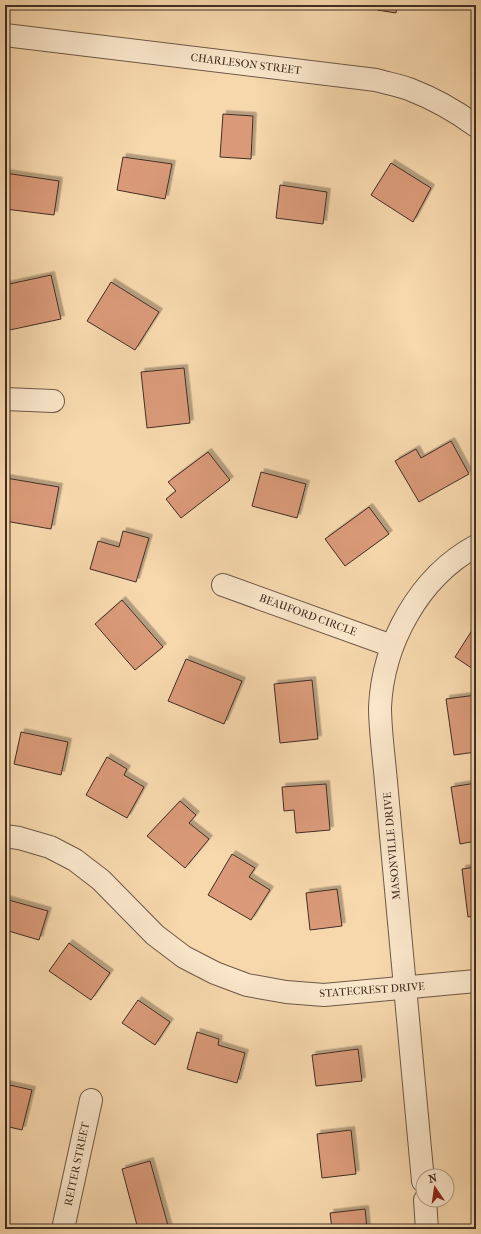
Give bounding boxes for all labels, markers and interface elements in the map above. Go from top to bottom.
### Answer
street label: CHARLESON STREET [190,51,303,77]
street label: BEAUFORD CIRCLE [258,591,359,639]
street label: MASONVILLE DRIVE [381,791,403,900]
street label: STATECREST DRIVE [319,980,426,1000]
street label: REITER STREET [62,1120,92,1207]
north arrow [415,1168,455,1208]
text: N [427,1171,439,1186]

